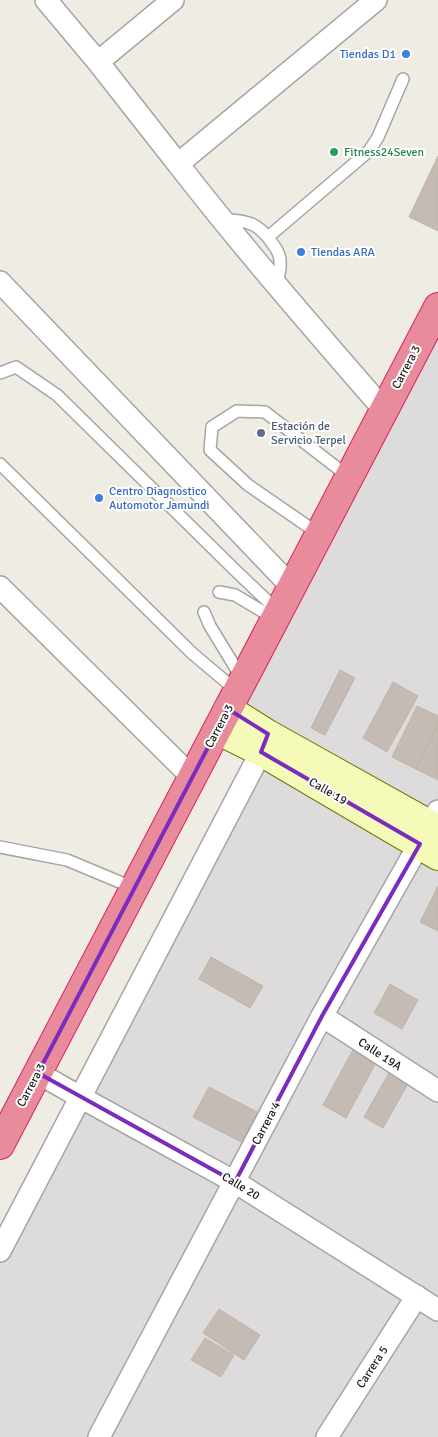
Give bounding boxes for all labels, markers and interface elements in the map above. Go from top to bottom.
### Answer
place label: Tiendas D1 [340,47,396,62]
marker: Tiendas D1 [400,48,412,60]
place label: Fitness24Seven [344,145,424,160]
marker: Fitness24Seven [328,146,340,158]
place label: Tiendas ARA [311,245,376,260]
marker: Tiendas ARA [295,246,307,258]
street label: Carrera 3 [389,343,424,392]
place label: Estación de Servicio Terpel [271,419,347,448]
marker: Estación de Servicio Terpel [255,427,267,439]
place label: Centro Diagnostico Automotor Jamundi [109,484,210,513]
marker: Centro Diagnostico Automotor Jamundi [93,492,105,504]
street label: Carrera 3 [202,702,237,751]
street label: Calle 19 [306,775,350,808]
street label: Calle 19A [355,1035,405,1074]
street label: Carrera 3 [14,1061,49,1110]
street label: Carrera 4 [249,1098,284,1148]
street label: Calle 20 [219,1169,262,1204]
street label: Carrera 5 [353,1343,392,1391]

